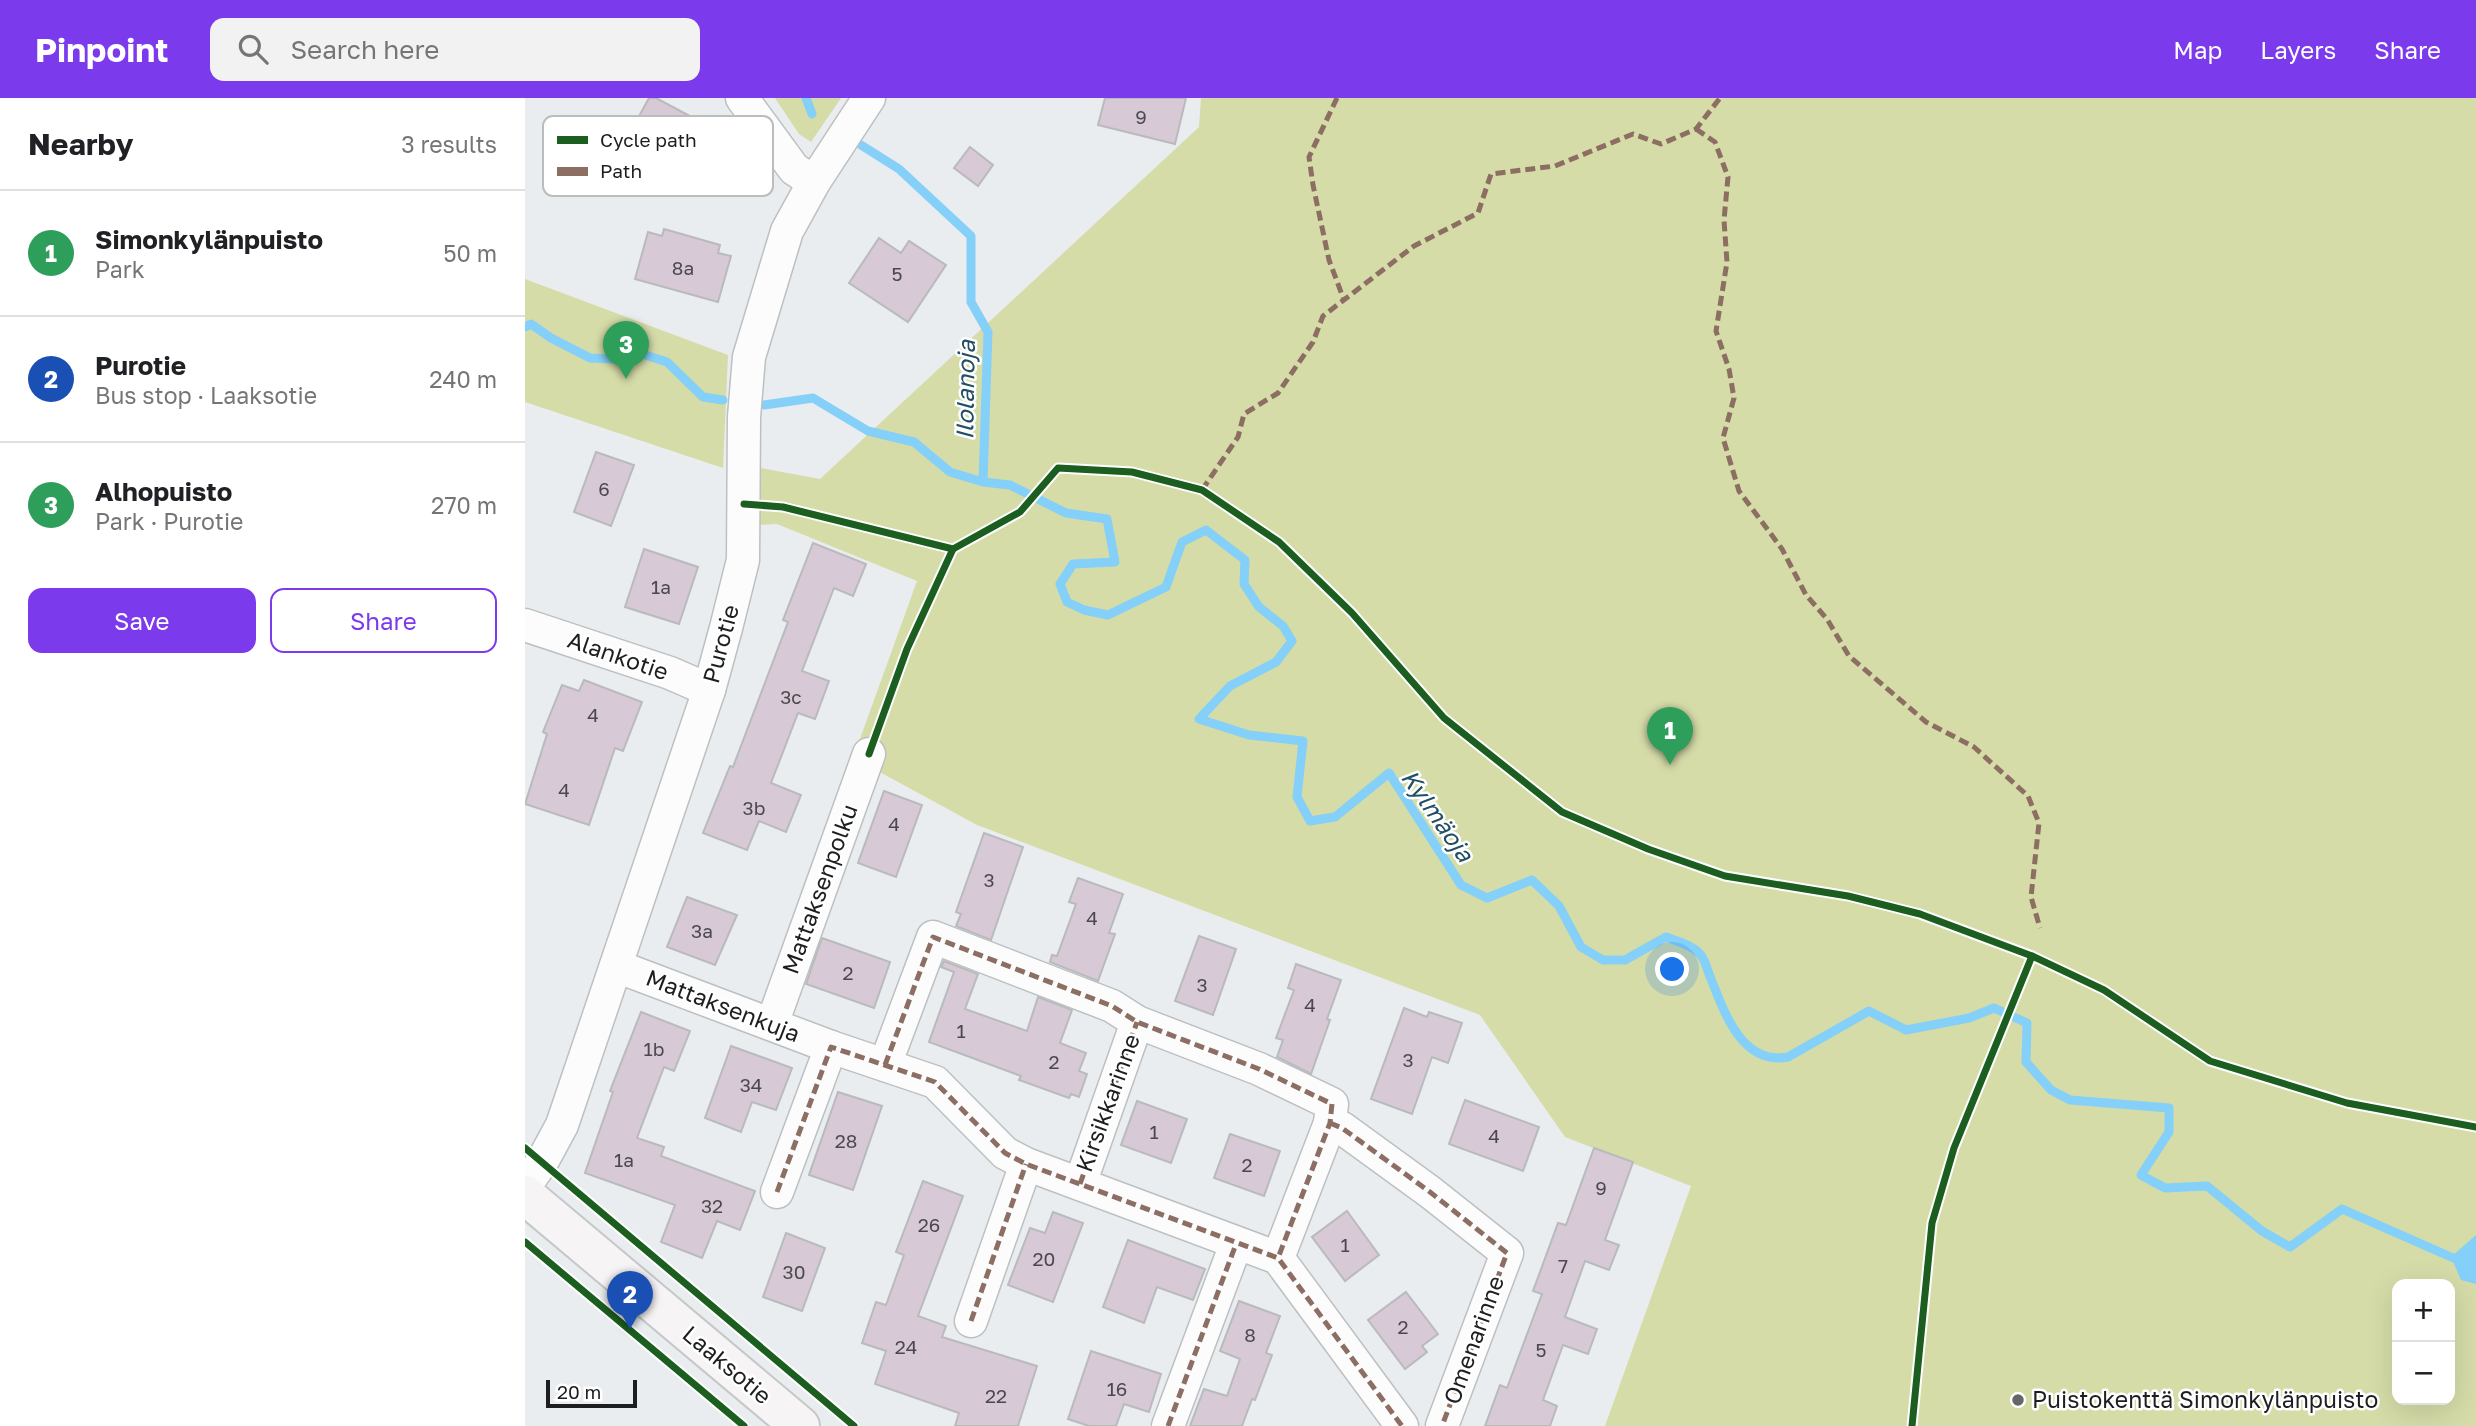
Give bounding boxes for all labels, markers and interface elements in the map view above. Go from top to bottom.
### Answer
search box [210,18,700,81]
text: Pinpoint [35,30,168,69]
icon: search [234,30,272,68]
text: Search here [290,34,439,65]
text: Map [2173,35,2222,64]
text: Layers [2260,35,2336,64]
text: Share [2374,35,2441,64]
house number: 9 [1135,105,1147,128]
legend [543,116,773,196]
text: Nearby [28,126,133,162]
text: Cycle path [600,128,697,151]
text: 3 results [401,130,497,158]
text: Path [600,159,642,182]
text: Simonkylänpuisto [95,224,323,255]
text: 1 [45,239,57,267]
text: 50 m [443,239,497,267]
text: Park [95,255,145,283]
house number: 8a [672,256,694,279]
house number: 5 [891,262,903,285]
pin: 3 [603,321,649,379]
water label: Ilolanoja [949,338,981,440]
text: Purotie [95,350,186,381]
text: 2 [44,365,58,393]
text: 240 m [429,365,497,393]
text: Bus stop · Laaksotie [95,381,317,409]
text: Alhopuisto [95,476,232,507]
house number: 6 [598,477,610,500]
text: 3 [44,491,58,519]
text: 270 m [431,491,497,519]
text: Park · Purotie [95,507,243,535]
house number: 1a [651,575,671,598]
button: Save [28,588,256,653]
button: Share [270,588,497,653]
street label: Purotie [696,601,744,686]
street label: Alankotie [564,625,672,685]
house number: 3c [780,685,802,708]
house number: 4 [587,703,599,726]
pin: 1 [1647,707,1693,765]
water label: Kylmäoja [1395,763,1481,869]
house number: 4 [558,778,570,801]
house number: 3b [743,796,765,819]
street label: Mattaksenpolku [775,800,863,977]
house number: 4 [888,812,900,835]
house number: 3 [983,868,995,891]
house number: 4 [1086,906,1098,929]
house number: 3a [691,919,713,942]
your location [1655,952,1689,986]
house number: 2 [842,961,854,984]
street label: Mattaksenkuja [643,963,804,1047]
house number: 3 [1196,973,1208,996]
house number: 4 [1304,993,1316,1016]
house number: 1 [956,1019,966,1042]
street label: Kirsikkarinne [1069,1030,1145,1176]
house number: 1b [644,1037,664,1060]
house number: 3 [1402,1048,1414,1071]
house number: 2 [1048,1050,1060,1073]
house number: 34 [740,1073,762,1096]
house number: 1 [1149,1120,1159,1143]
house number: 4 [1488,1124,1500,1147]
house number: 28 [835,1129,857,1152]
house number: 1a [614,1148,634,1171]
house number: 2 [1241,1153,1253,1176]
house number: 9 [1595,1176,1607,1199]
house number: 32 [701,1194,723,1217]
house number: 26 [918,1213,940,1236]
house number: 1 [1340,1233,1350,1256]
house number: 20 [1033,1247,1055,1270]
house number: 7 [1558,1254,1568,1277]
house number: 30 [783,1260,805,1283]
pin: 2 [607,1271,653,1329]
street label: Omenarinne [1437,1272,1509,1408]
map controls [2392,1279,2455,1405]
button: + [2392,1279,2455,1342]
house number: 2 [1397,1315,1409,1338]
street label: Laaksotie [678,1319,778,1409]
house number: 8 [1244,1323,1256,1346]
house number: 24 [895,1335,917,1358]
house number: 5 [1535,1338,1547,1361]
button: − [2392,1342,2455,1405]
scale bar [546,1377,637,1409]
house number: 16 [1107,1377,1127,1400]
text: 20 m [557,1380,601,1403]
house number: 22 [985,1384,1007,1407]
place label: Puistokenttä Simonkylänpuisto [2032,1385,2378,1413]
marker: Puistokenttä Simonkylänpuisto [2010,1392,2026,1408]

